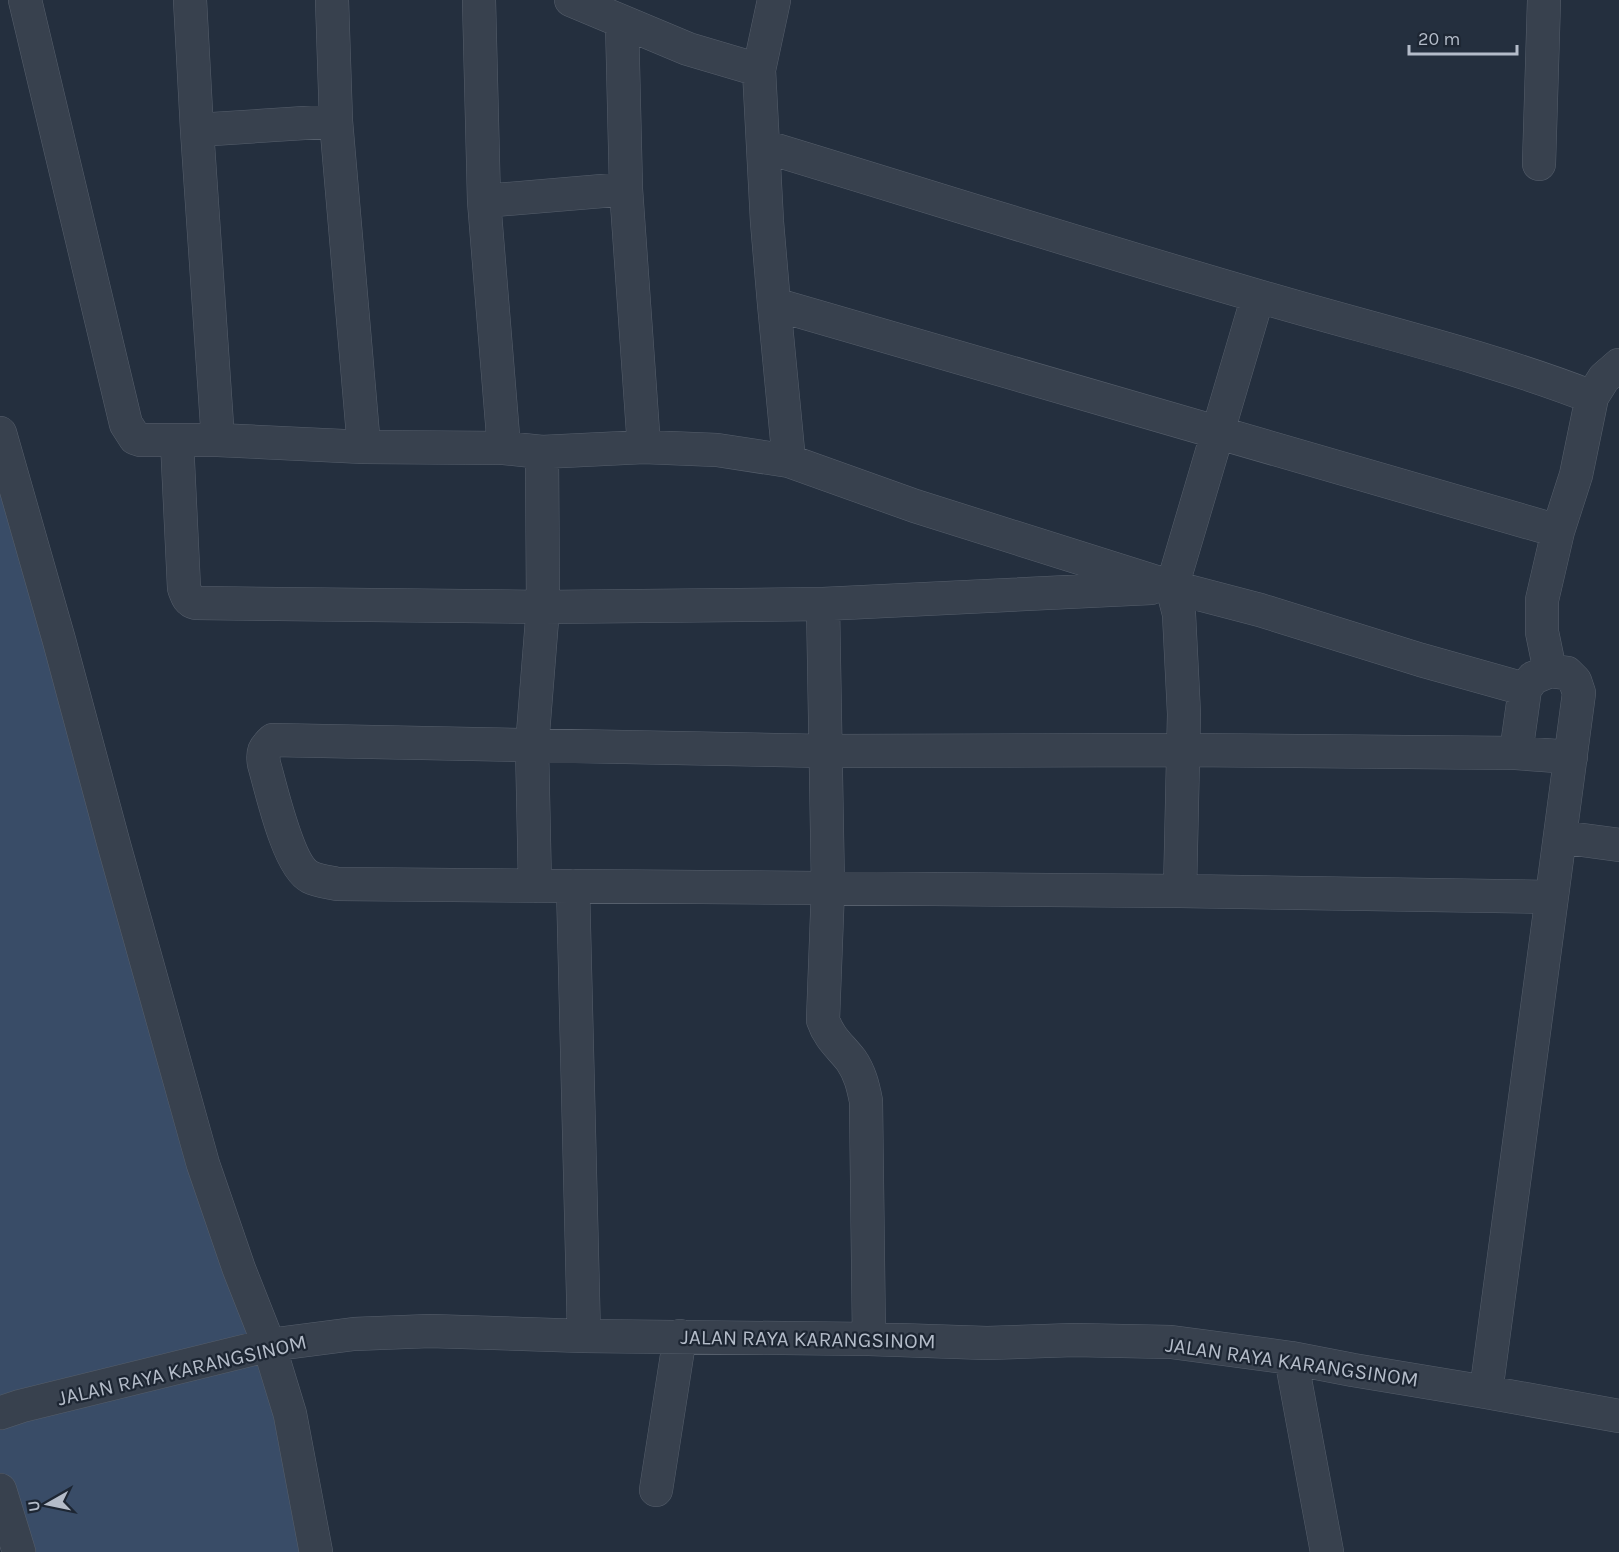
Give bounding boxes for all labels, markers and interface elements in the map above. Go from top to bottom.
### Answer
scale bar [1409,18,1517,56]
text: 20 m [1418,28,1460,50]
street label: JALAN RAYA KARANGSINOM [680,1325,936,1353]
street label: JALAN RAYA KARANGSINOM [55,1330,309,1410]
street label: JALAN RAYA KARANGSINOM [1164,1332,1420,1392]
north arrow [18,1474,78,1534]
text: U [23,1499,44,1513]

